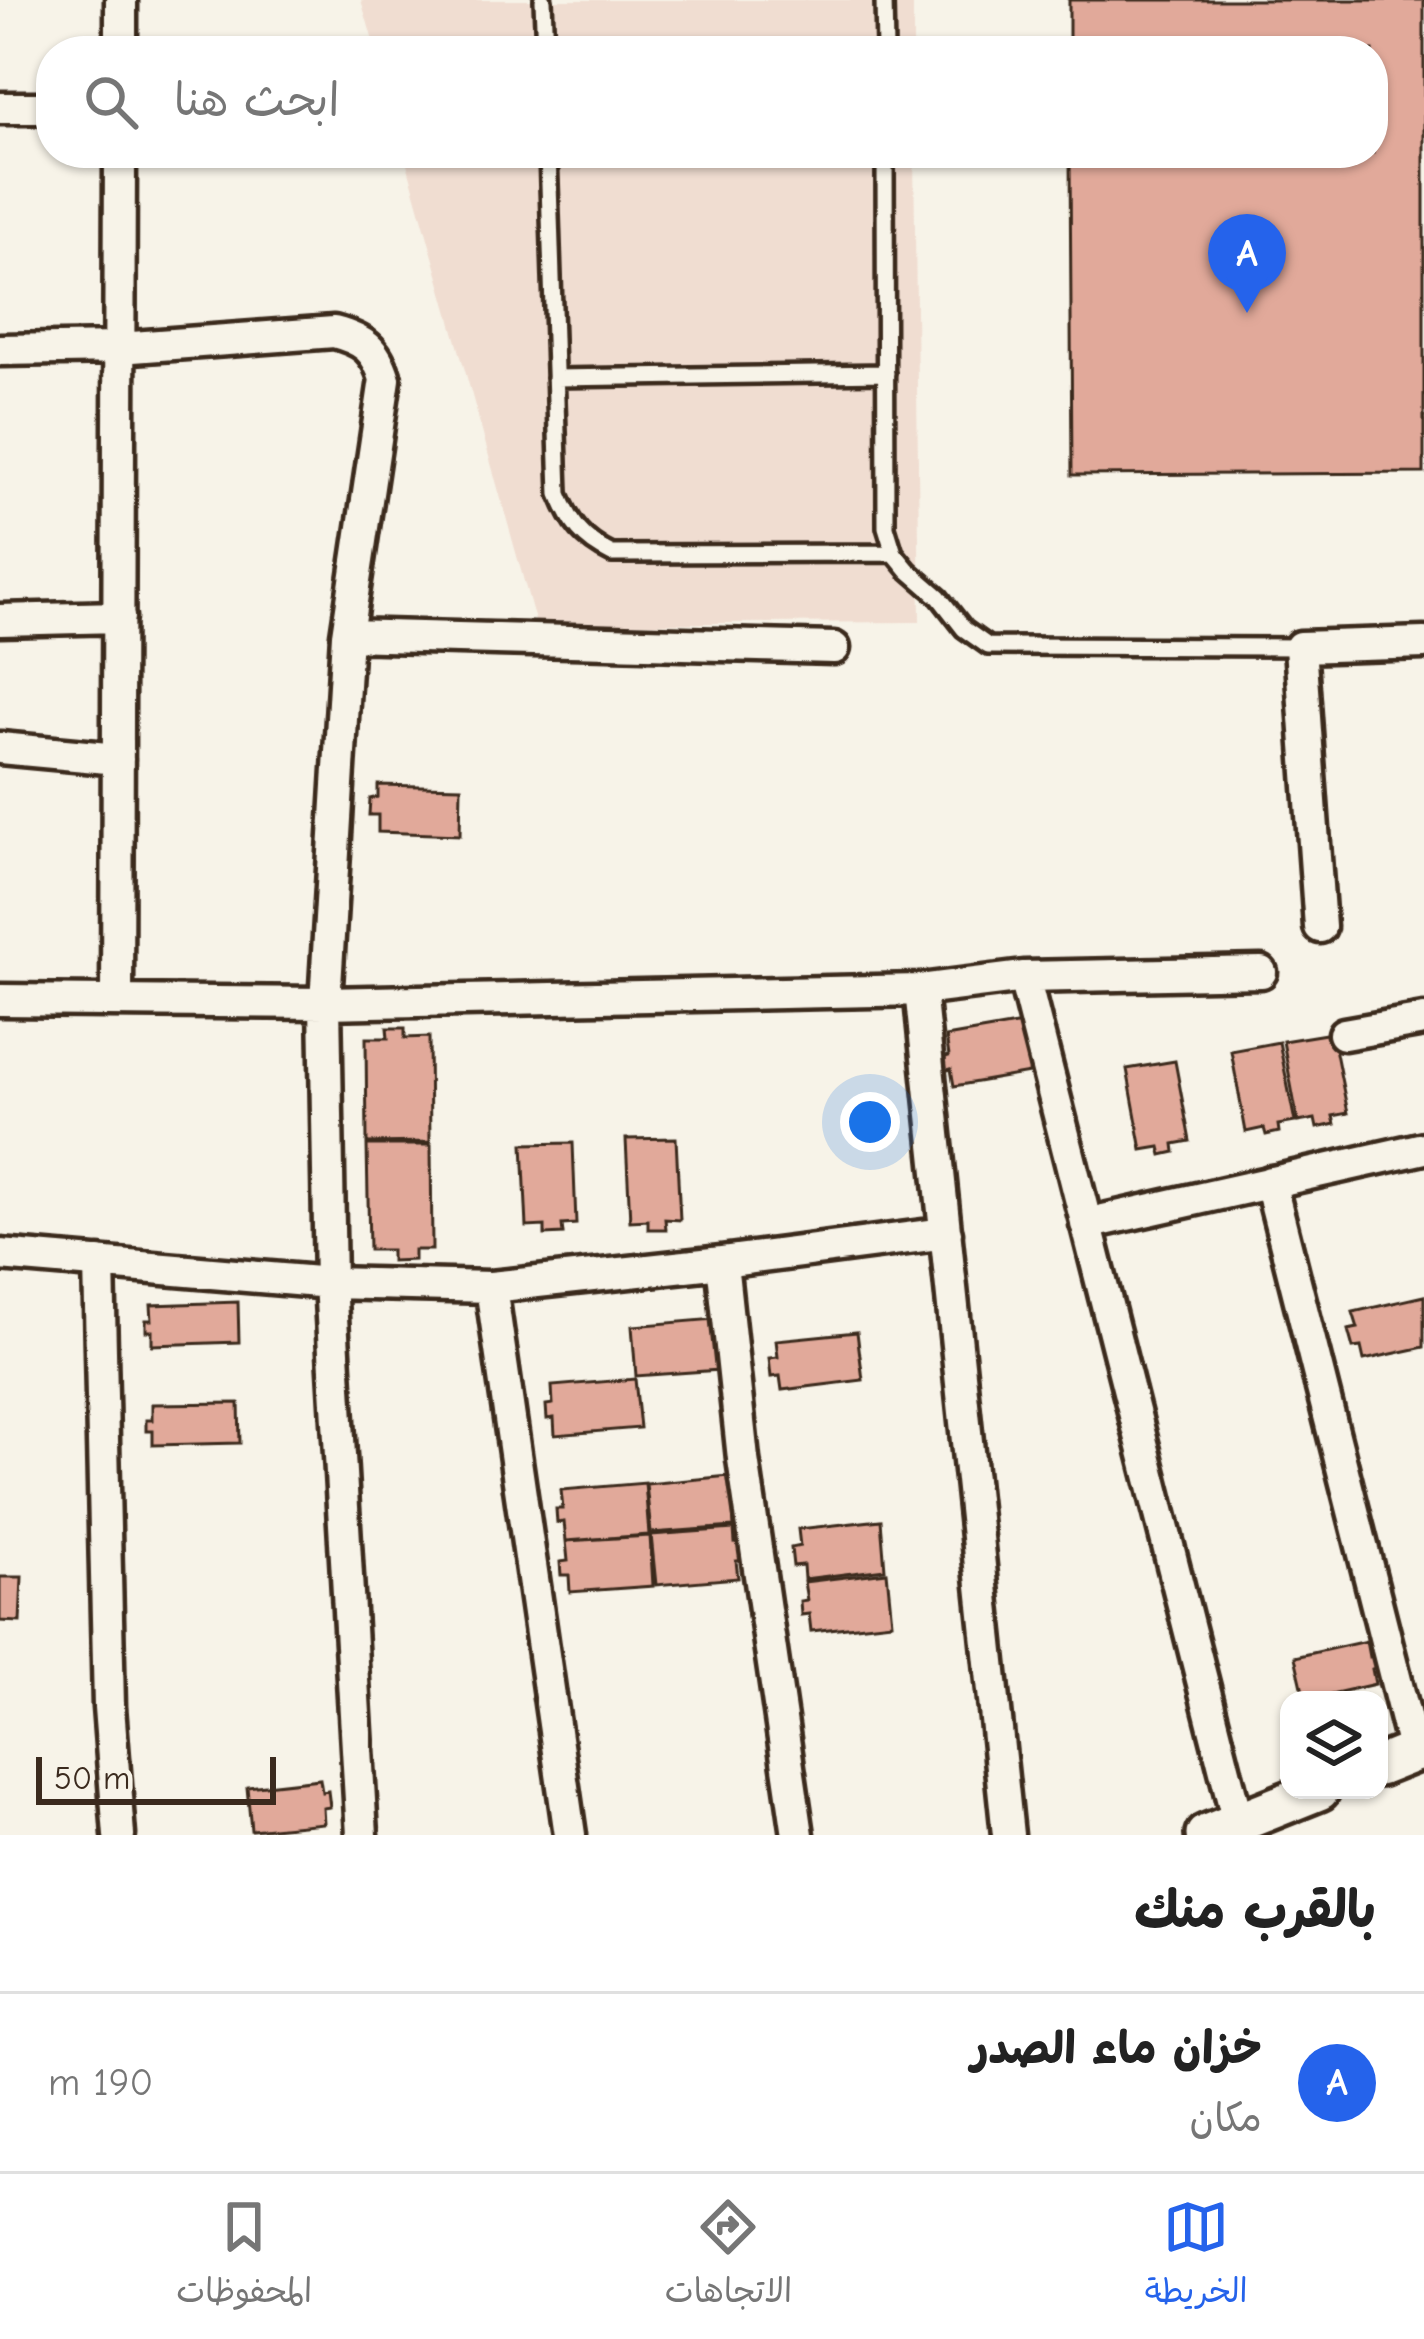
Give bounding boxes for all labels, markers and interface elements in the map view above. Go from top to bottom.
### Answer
search box [36,36,1388,168]
icon: search [78,69,144,135]
text: ابحث هنا [174,74,339,126]
pin: A [1208,214,1286,313]
your location [840,1092,900,1152]
map controls [1280,1691,1388,1799]
button: layers [1280,1691,1388,1799]
scale bar [36,1751,276,1804]
text: 50 m [54,1759,130,1797]
text: بالقرب منك [1134,1881,1376,1940]
text: خزان ماء الصدر [971,2022,1262,2074]
text: 190 m [48,2060,153,2105]
text: A [1326,2060,1348,2105]
text: مكان [1190,2096,1262,2141]
tab: المحفوظات [176,2194,312,2320]
tab: الاتجاهات [665,2194,792,2320]
tab: الخريطة [1145,2194,1248,2320]

